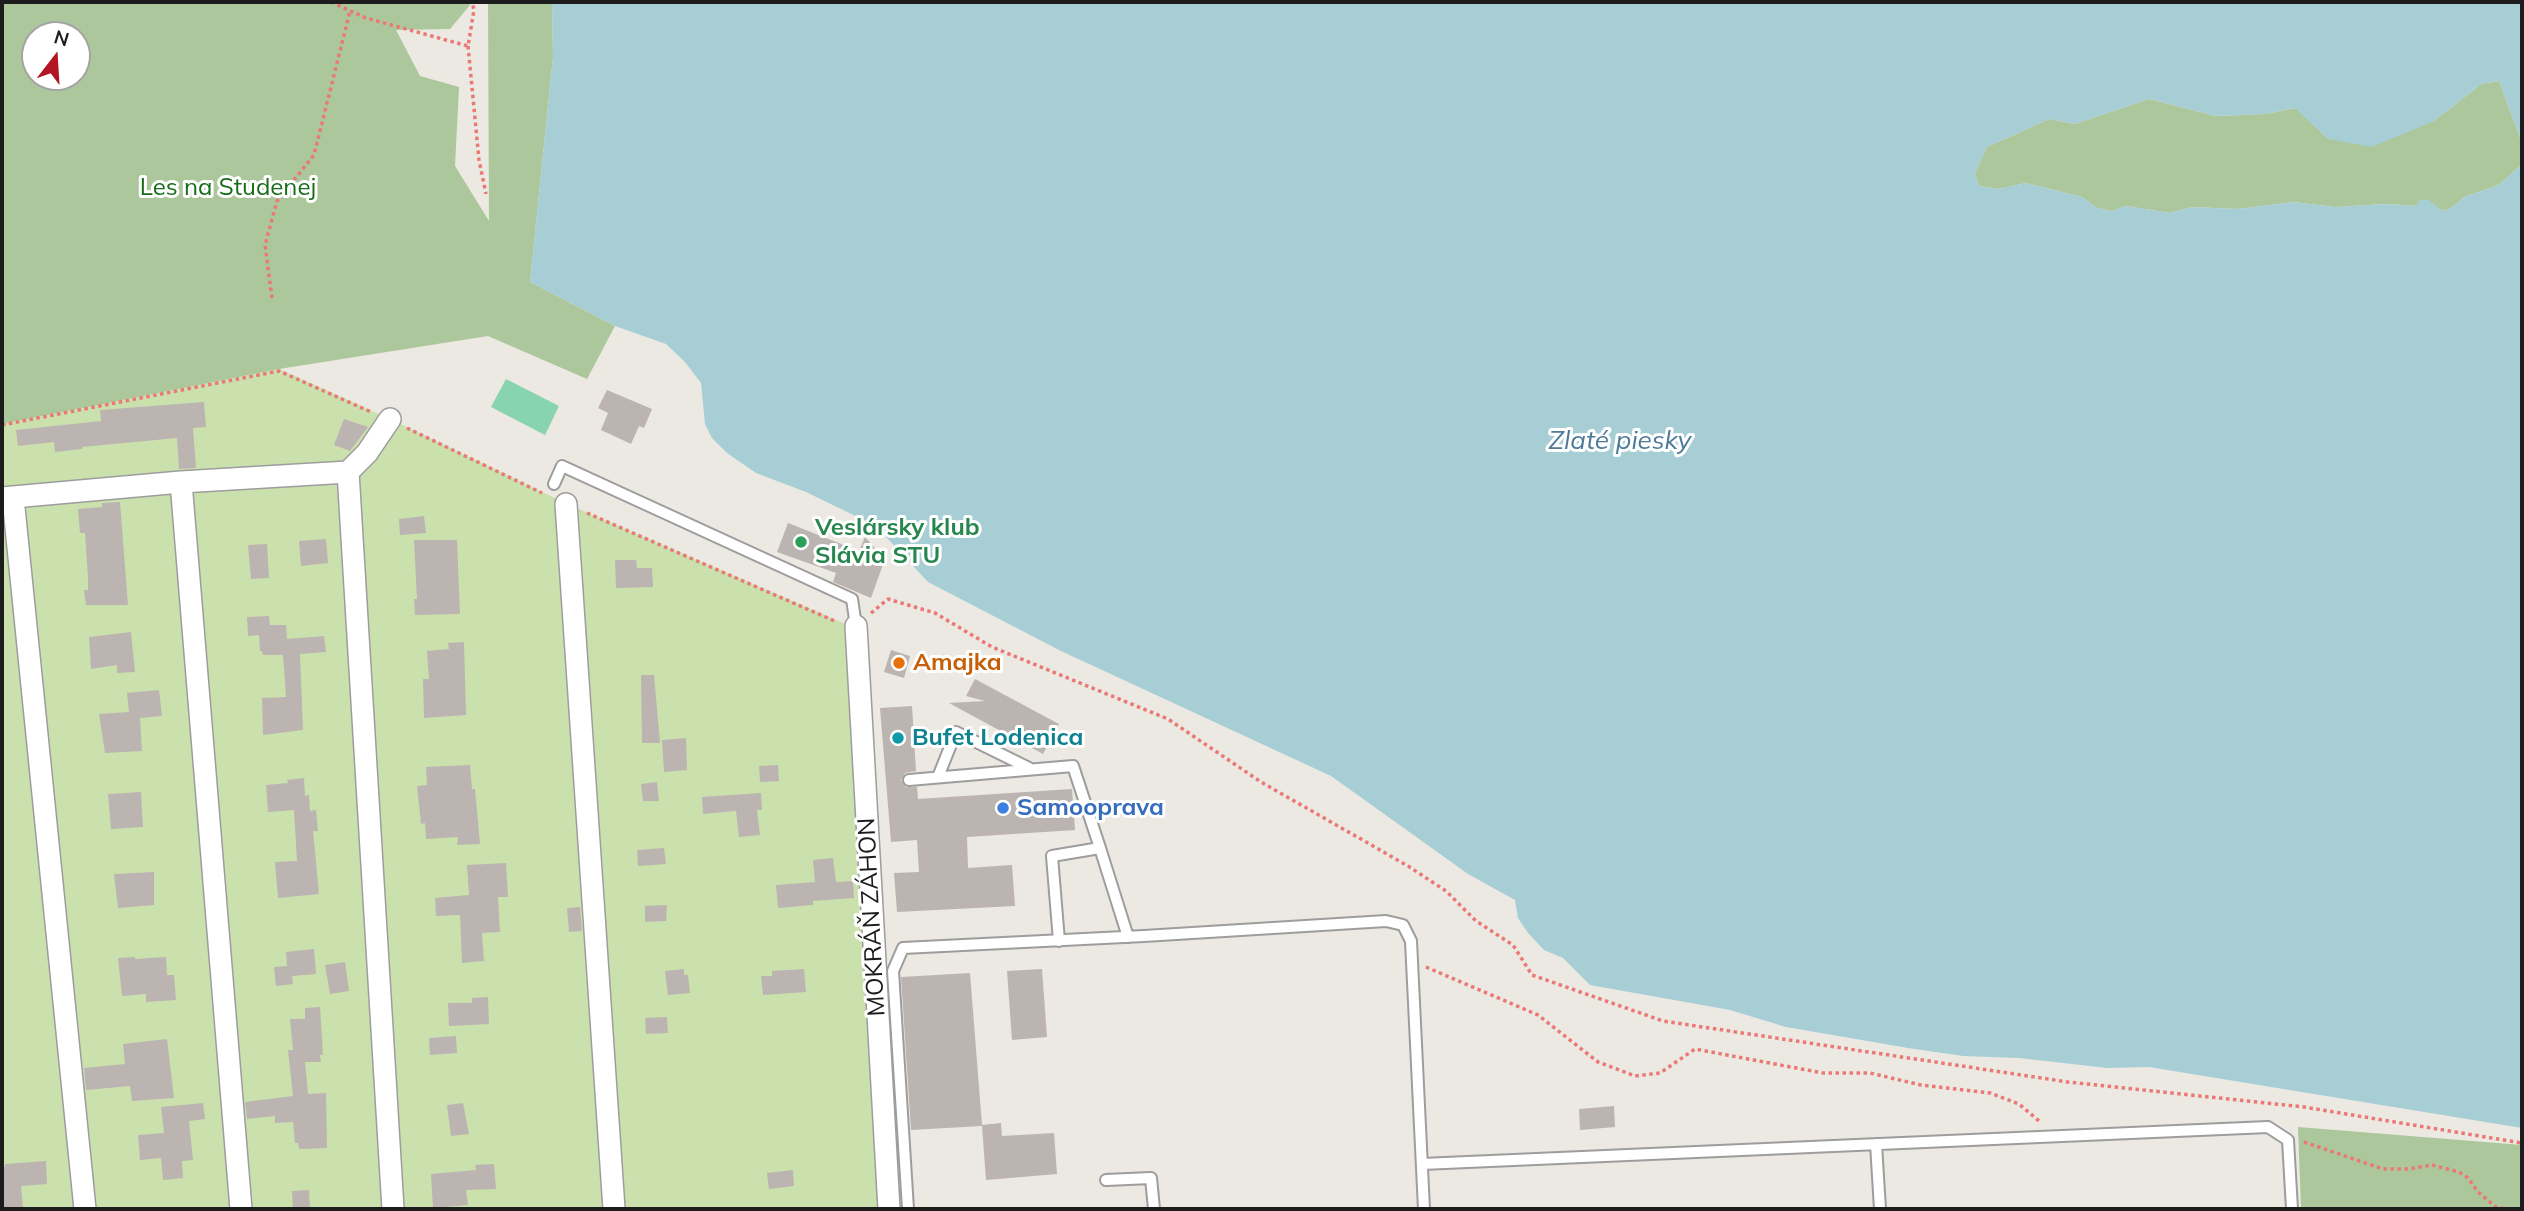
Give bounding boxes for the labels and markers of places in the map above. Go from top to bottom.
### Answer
place label: Veslársky klub Slávia STU [815,514,980,570]
marker: Veslársky klub Slávia STU [793,534,809,550]
place label: Amajka [913,649,1002,677]
marker: Amajka [891,655,907,671]
place label: Bufet Lodenica [912,724,1083,752]
marker: Bufet Lodenica [890,730,906,746]
place label: Samooprava [1017,794,1164,822]
marker: Samooprava [995,800,1011,816]

